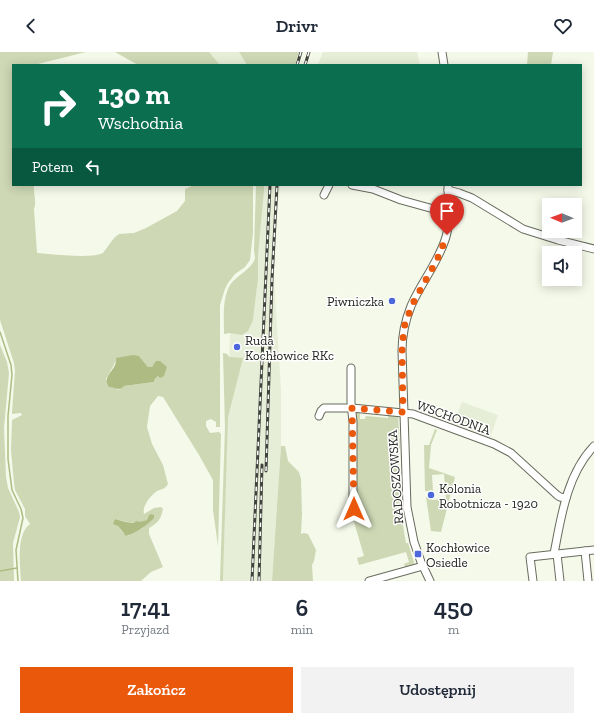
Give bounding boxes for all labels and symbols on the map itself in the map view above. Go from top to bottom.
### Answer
pin [430,194,464,235]
north arrow [542,198,582,238]
place label: Piwniczka [327,294,385,309]
marker: Piwniczka [387,296,397,306]
place label: Ruda Kochłowice RKc [245,333,334,363]
marker: Ruda Kochłowice RKc [232,342,242,352]
street label: WSCHODNIA [415,397,493,438]
street label: RADOSZOWSKA [385,429,406,525]
place label: Kolonia Robotnicza - 1920 [439,481,538,511]
position arrow [333,488,375,530]
marker: Kolonia Robotnicza - 1920 [426,490,436,500]
place label: Kochłowice Osiedle [426,540,490,570]
marker: Kochłowice Osiedle [413,549,423,559]

